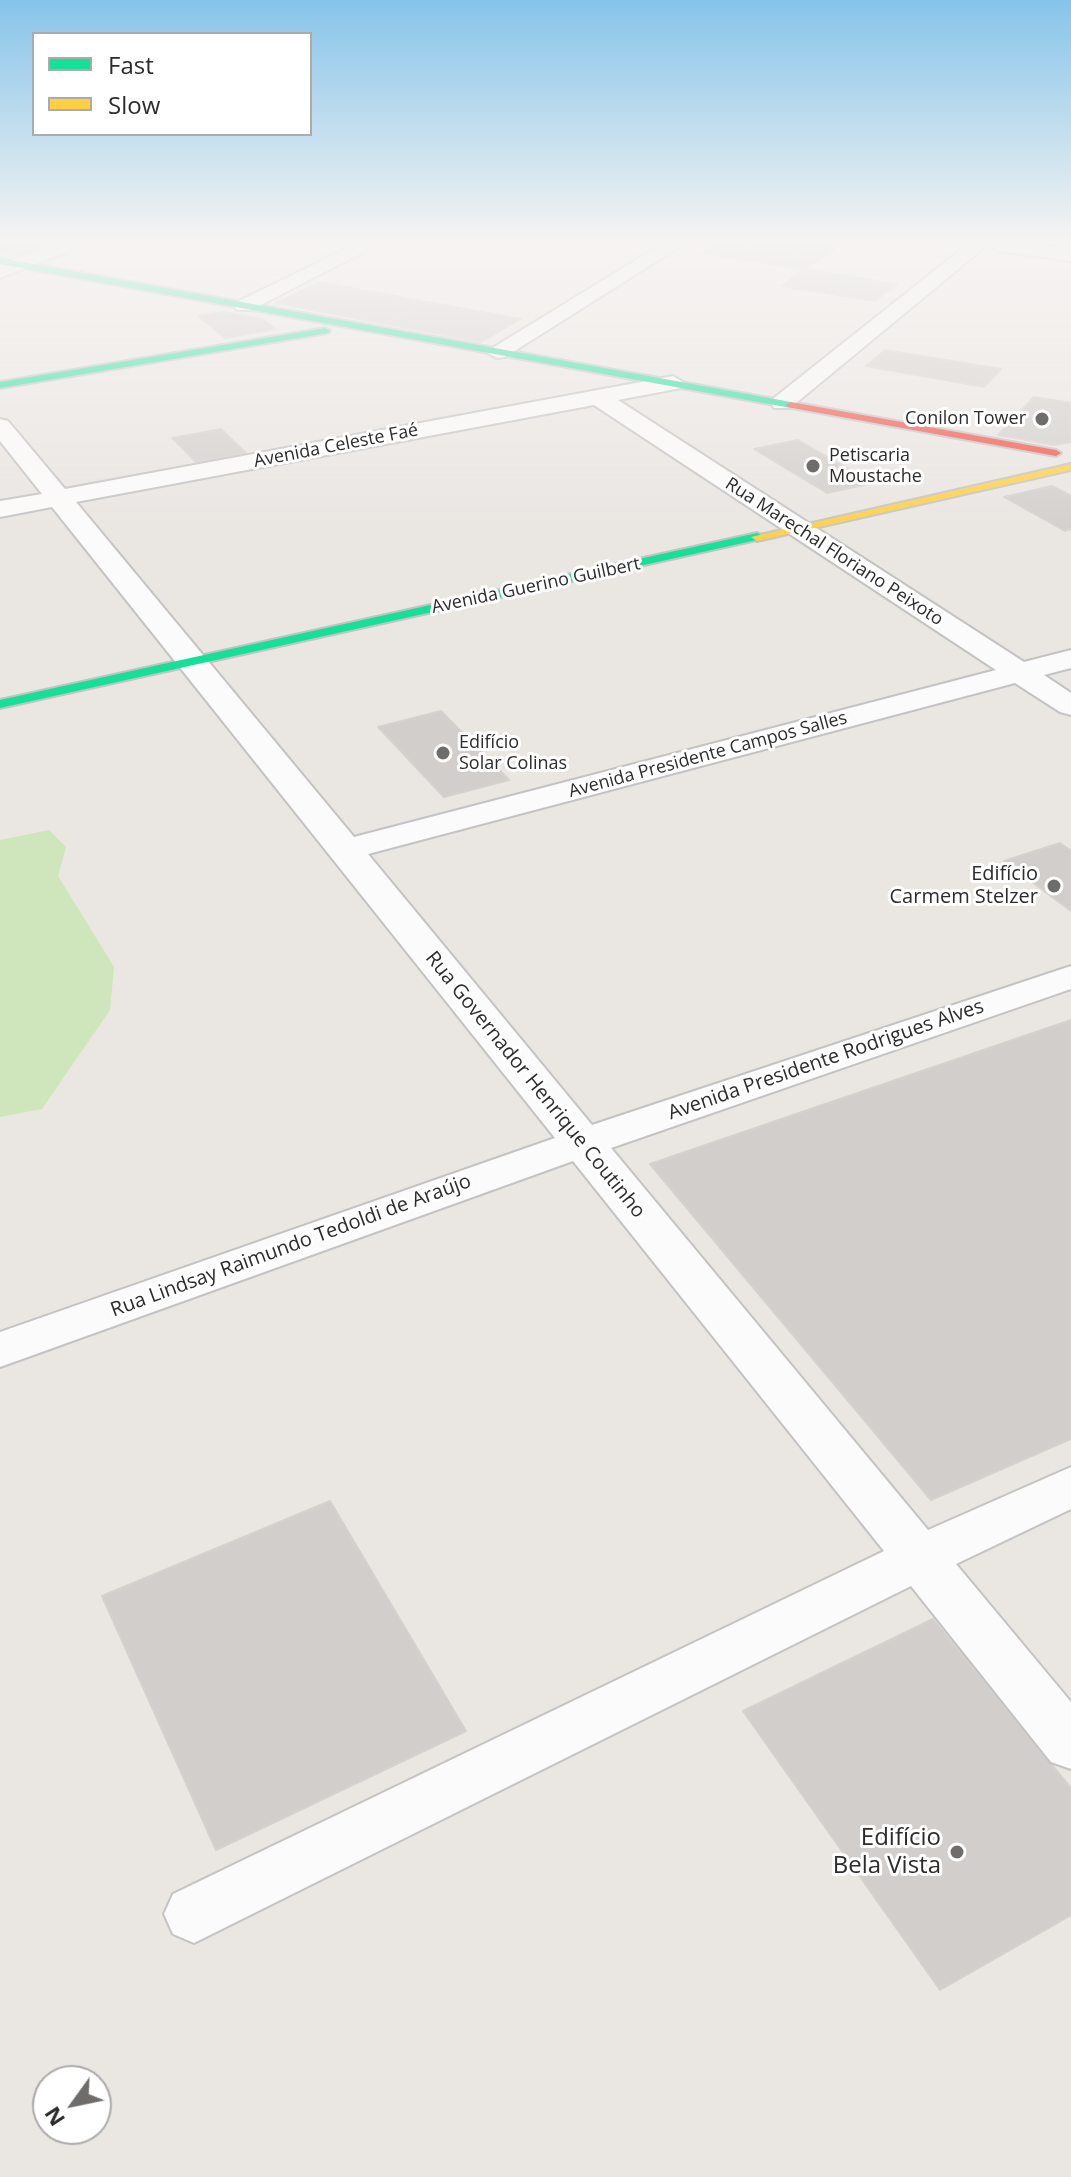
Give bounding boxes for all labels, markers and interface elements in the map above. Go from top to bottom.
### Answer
legend [32,32,312,136]
text: Fast [108,48,154,81]
text: Slow [108,88,160,121]
place label: Conilon Tower [905,408,1026,430]
marker: Conilon Tower [1033,410,1051,428]
street label: Avenida Celeste Faé [252,419,420,473]
place label: Petiscaria Moustache [829,445,922,488]
marker: Petiscaria Moustache [804,457,822,475]
street label: Rua Marechal Floriano Peixoto [721,473,947,631]
street label: Avenida Guerino Guilbert [430,553,642,619]
street label: Avenida Presidente Campos Salles [566,707,850,803]
place label: Edifício Solar Colinas [459,732,567,774]
marker: Edifício Solar Colinas [434,744,452,762]
place label: Edifício Carmem Stelzer [890,862,1038,909]
marker: Edifício Carmem Stelzer [1045,877,1063,895]
street label: Rua Governador Henrique Coutinho [420,947,650,1223]
street label: Avenida Presidente Rodrigues Alves [665,995,987,1125]
street label: Rua Lindsay Raimundo Tedoldi de Araújo [108,1169,474,1323]
place label: Edifício Bela Vista [833,1824,941,1880]
marker: Edifício Bela Vista [948,1843,966,1861]
north arrow [32,2065,112,2145]
text: N [36,2101,71,2133]

